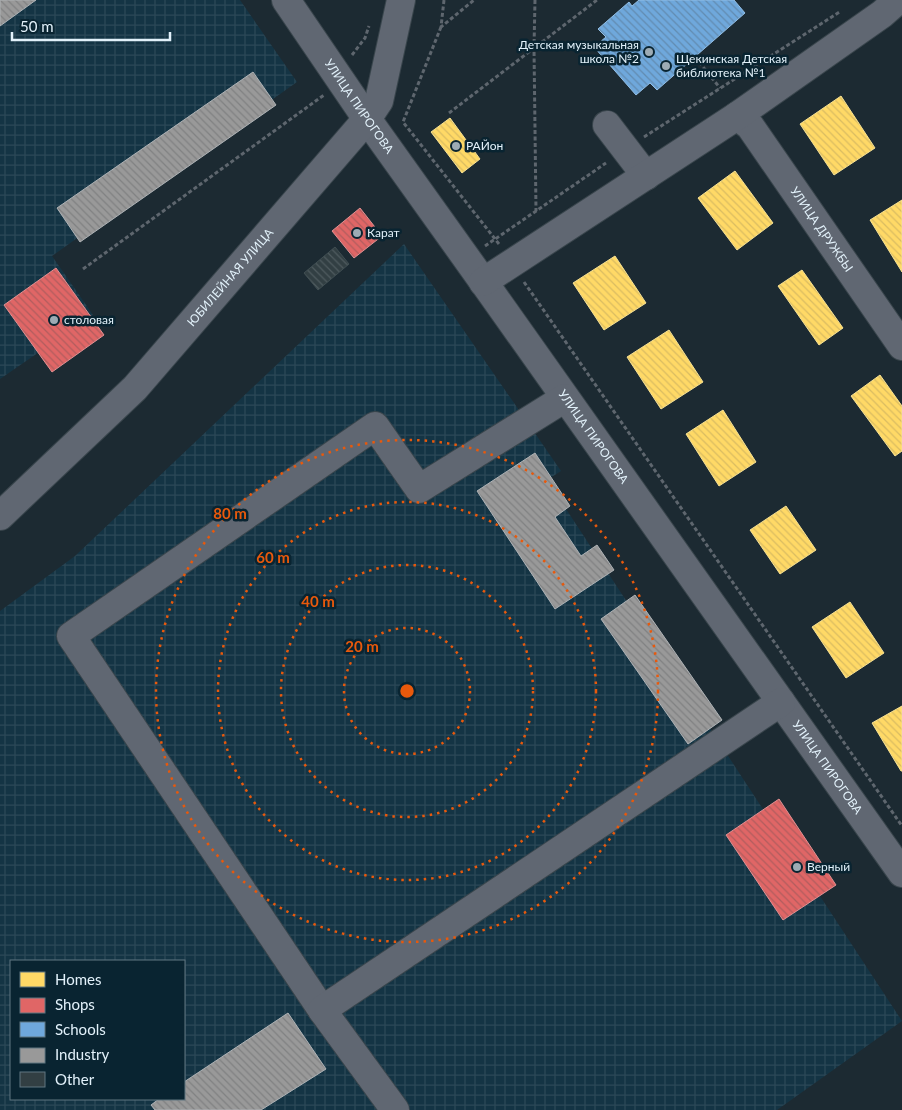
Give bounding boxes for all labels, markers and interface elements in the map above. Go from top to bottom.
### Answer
scale bar [12,10,170,42]
text: 50 m [20,17,54,35]
place label: Детская музыкальная школа №2 [519,37,639,66]
marker: Детская музыкальная школа №2 [643,46,655,58]
place label: Щекинская Детская библиотека №1 [676,51,787,80]
street label: УЛИЦА ПИРОГОВА [321,56,398,157]
marker: Щекинская Детская библиотека №1 [660,60,672,72]
place label: РАЙон [466,138,503,153]
marker: РАЙон [450,140,462,152]
street label: УЛИЦА ДРУЖБЫ [787,184,856,275]
street label: ЮБИЛЕЙНАЯ УЛИЦА [184,224,277,329]
place label: Карат [367,225,400,240]
marker: Карат [351,227,363,239]
place label: столовая [64,312,114,327]
marker: столовая [48,314,60,326]
street label: УЛИЦА ПИРОГОВА [555,387,632,487]
text: 80 m [213,504,247,522]
text: 60 m [256,548,290,566]
text: 40 m [301,592,335,610]
text: 20 m [345,637,379,655]
centre of rings [398,682,416,700]
street label: УЛИЦА ПИРОГОВА [789,717,866,818]
place label: Верный [807,859,850,874]
marker: Верный [791,861,803,873]
legend [10,960,185,1100]
text: Homes [55,970,101,988]
text: Shops [55,995,95,1013]
text: Schools [55,1020,106,1038]
text: Industry [55,1045,110,1063]
text: Other [55,1070,95,1088]

